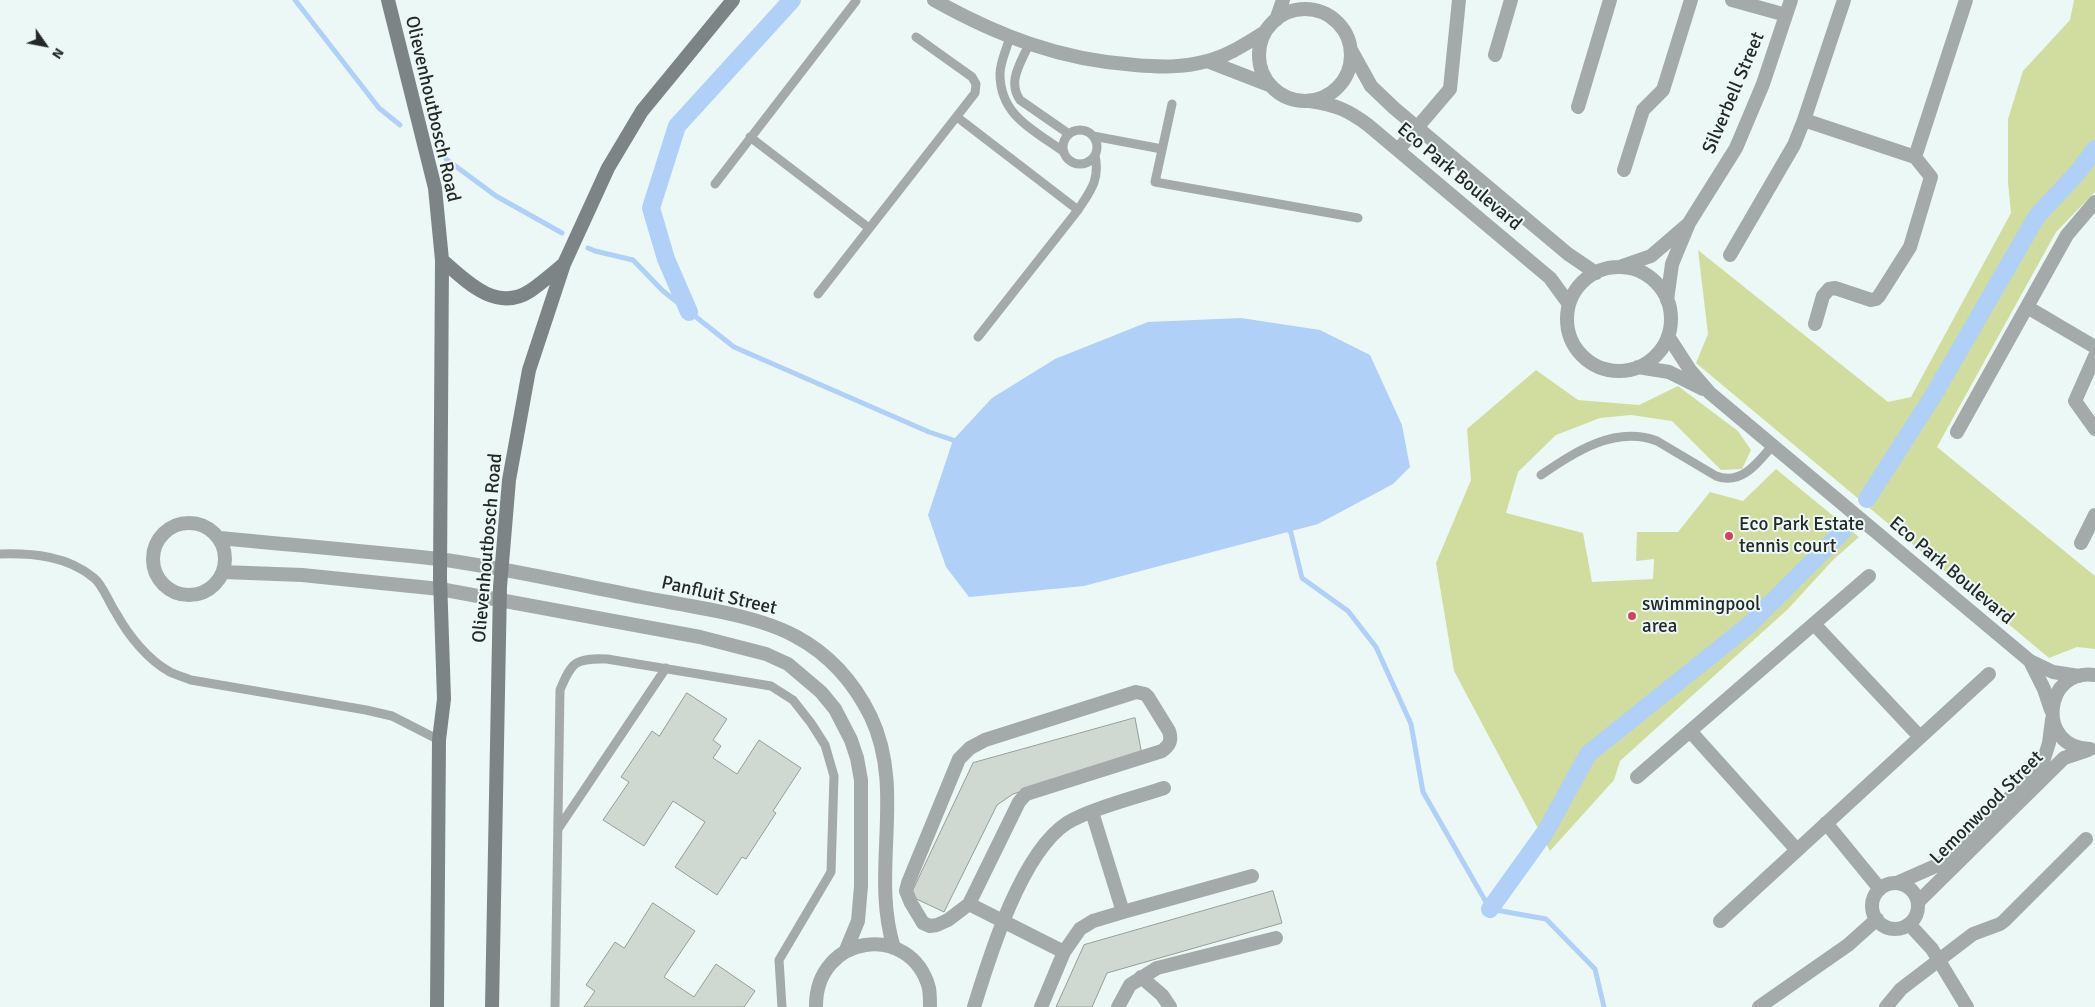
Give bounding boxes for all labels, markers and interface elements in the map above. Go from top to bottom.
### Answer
street label: Olievenhoutbosch Road [399,14,465,204]
north arrow [20,20,70,70]
street label: Silverbell Street [1698,29,1770,157]
text: N [48,45,68,62]
street label: Eco Park Boulevard [1392,118,1526,236]
street label: Olievenhoutbosch Road [468,452,508,644]
street label: Eco Park Boulevard [1884,512,2018,630]
place label: Eco Park Estate tennis court [1739,514,1864,558]
marker: Eco Park Estate tennis court [1723,530,1735,542]
street label: Panfluit Street [659,572,779,620]
place label: swimmingpool area [1642,594,1761,638]
marker: swimmingpool area [1626,610,1638,622]
street label: Lemonwood Street [1926,747,2048,869]

